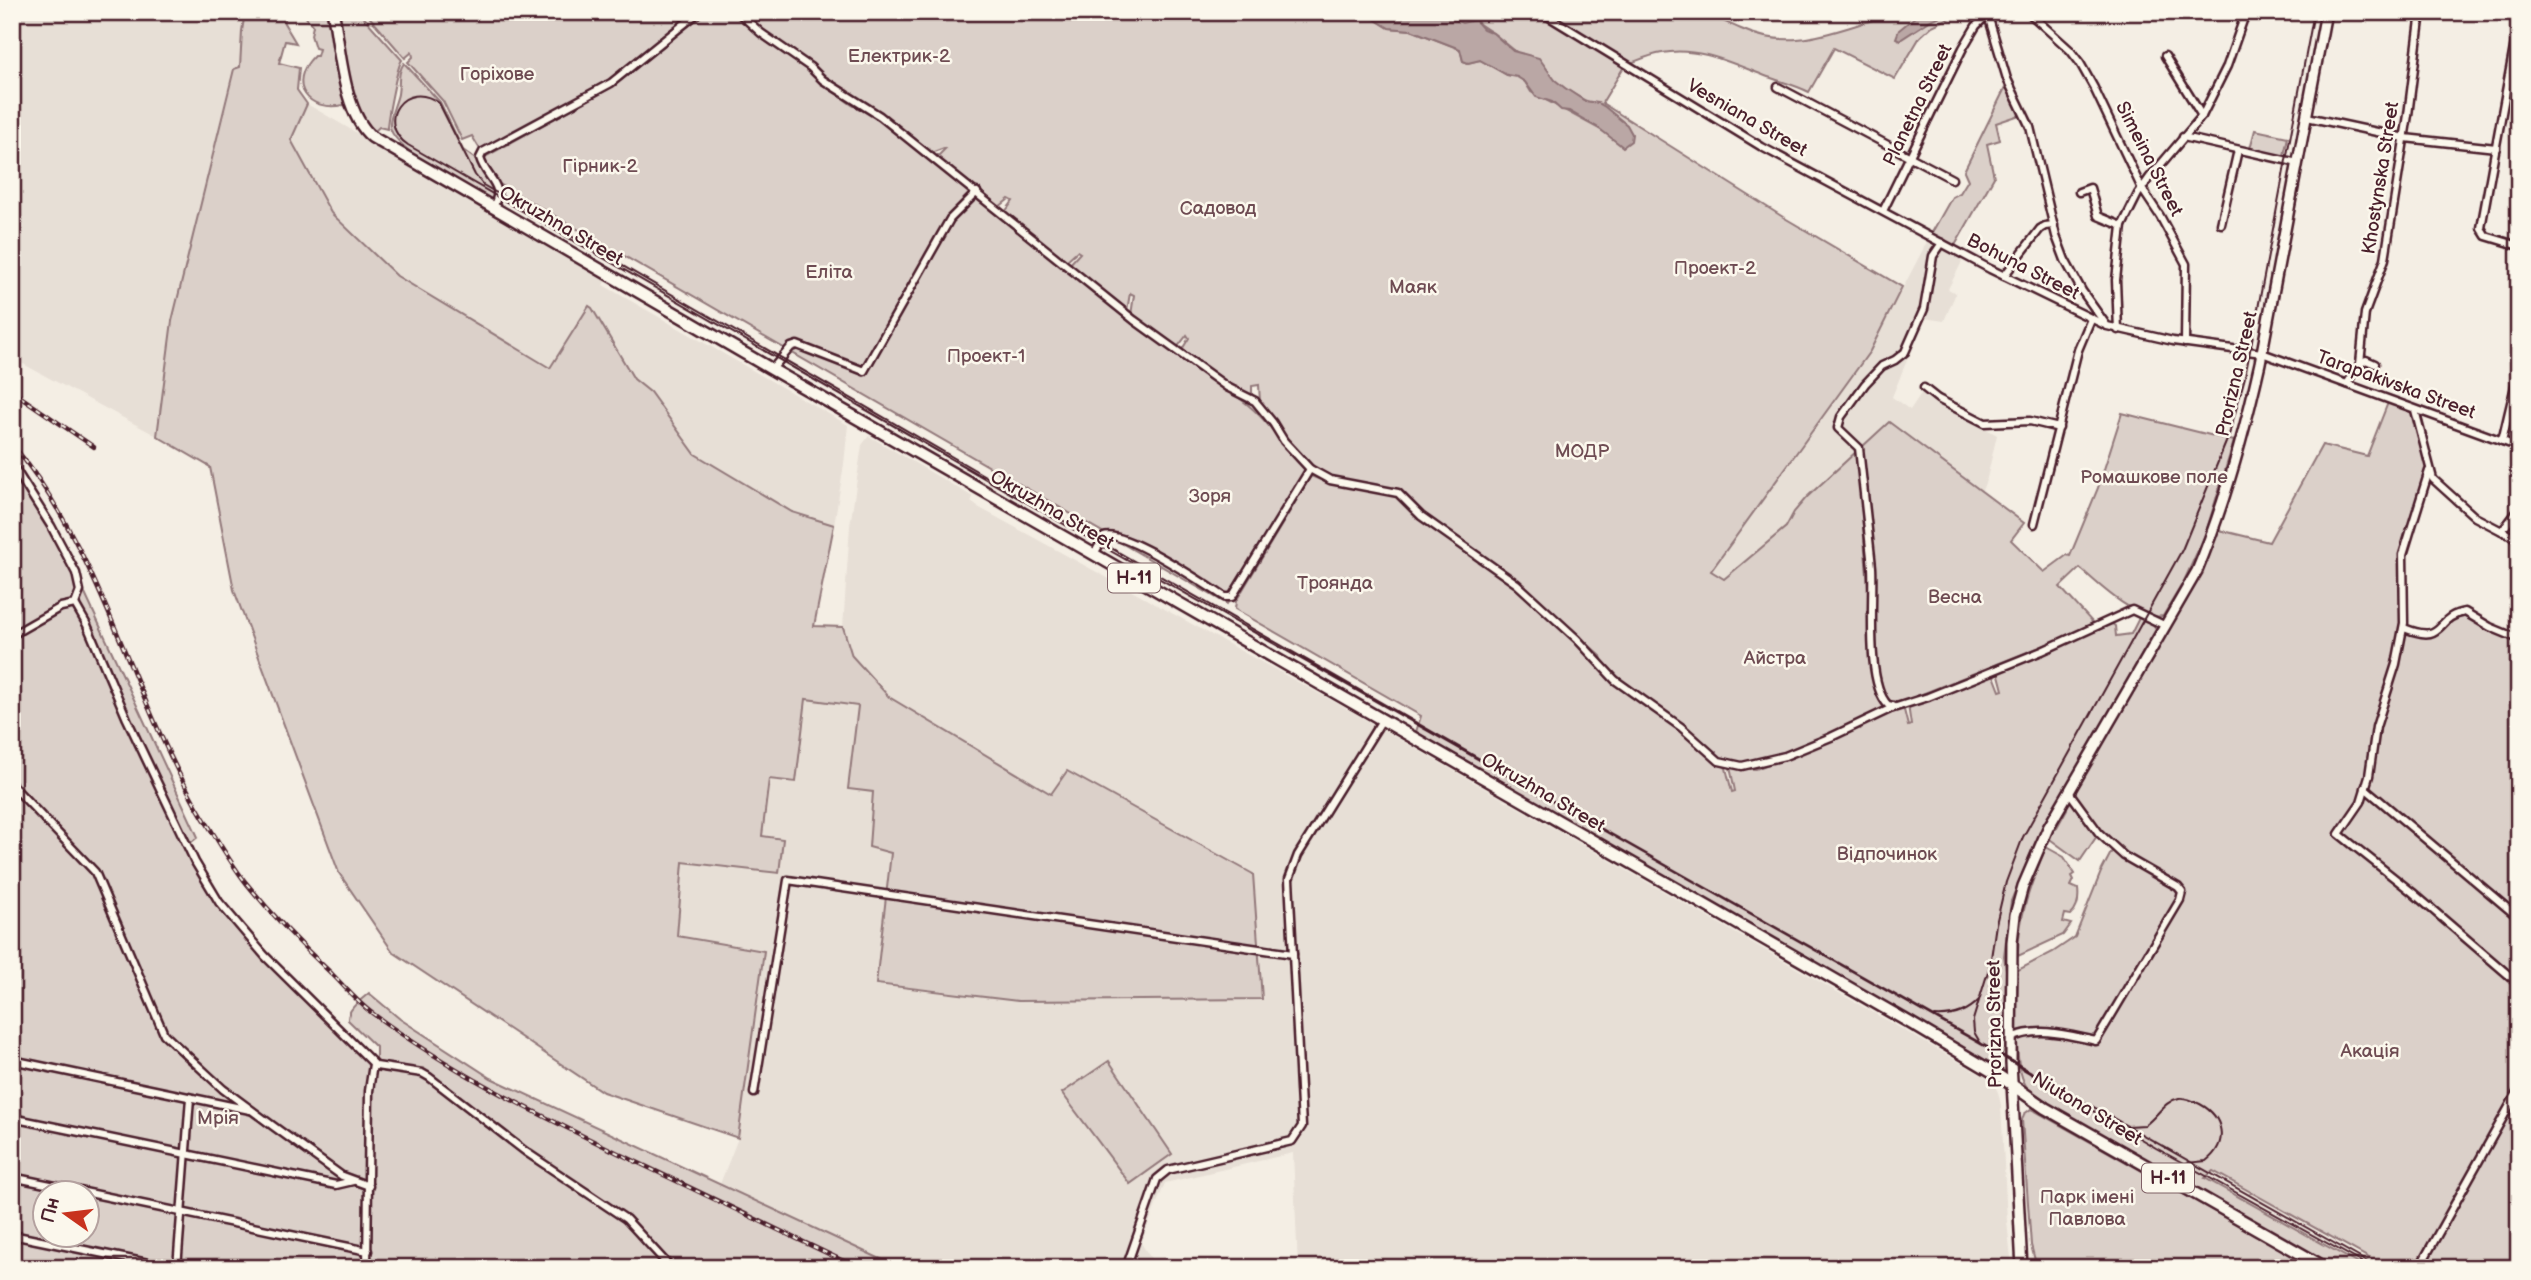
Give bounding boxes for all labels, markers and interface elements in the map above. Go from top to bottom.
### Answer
street label: Planetna Street [1879,40,1958,170]
park label: Електрик-2 [848,45,951,68]
park label: Горіхове [460,63,535,86]
street label: Vesniana Street [1683,74,1811,162]
street label: Simeina Street [2110,98,2188,220]
street label: Khostynska Street [2358,100,2404,256]
park label: Гірник-2 [562,155,639,178]
street label: Okruzhna Street [495,181,627,271]
park label: Садовод [1180,197,1257,220]
street label: Bohuna Street [1963,229,2083,305]
park label: Проект-2 [1674,257,1757,280]
park label: Еліта [805,261,853,284]
park label: Маяк [1389,276,1437,299]
street label: Prorizna Street [2211,309,2263,439]
park label: Проект-1 [947,345,1025,368]
street label: Tarapakivska Street [2313,346,2479,425]
park label: МОДР [1555,440,1609,463]
street label: Okruzhna Street [986,465,1118,555]
park label: Ромашкове поле [2080,466,2228,489]
park label: Зоря [1189,485,1231,508]
road number: Н-11 [1108,564,1160,592]
park label: Троянда [1297,572,1373,595]
park label: Весна [1928,586,1982,609]
park label: Айстра [1743,647,1806,670]
street label: Okruzhna Street [1477,748,1609,838]
park label: Відпочинок [1837,843,1937,866]
street label: Prorizna Street [1982,960,2008,1088]
park label: Акація [2340,1040,2399,1063]
street label: Niutona Street [2028,1067,2146,1151]
park label: Мрія [197,1107,239,1130]
road number: Н-11 [2142,1163,2194,1192]
north arrow [32,1178,102,1248]
park label: Парк імені Павлова [2040,1186,2134,1231]
text: Пн [37,1195,65,1225]

